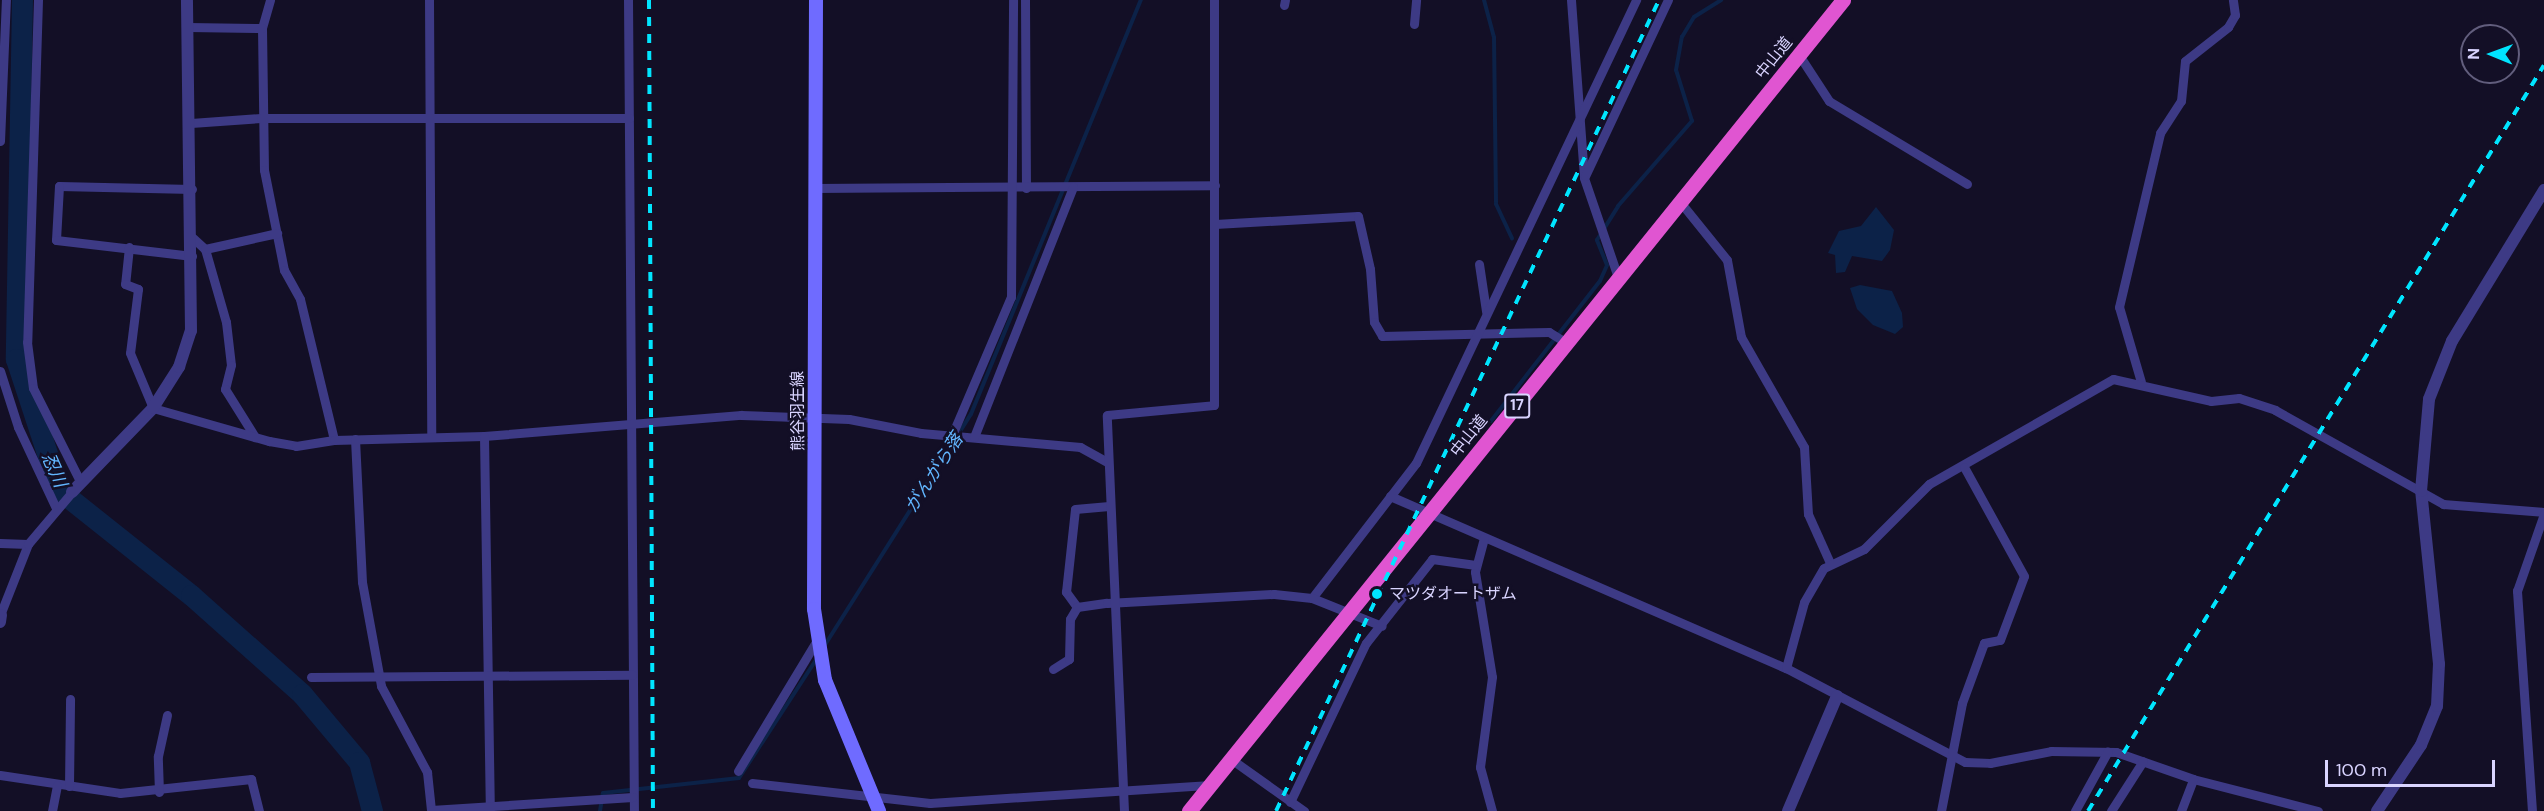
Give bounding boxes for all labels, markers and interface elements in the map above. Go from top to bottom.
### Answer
north arrow [2460,24,2520,84]
street label: 中山道 [1751,33,1797,83]
text: N [2463,48,2484,60]
street label: 熊谷羽生線 [788,371,808,451]
road number: 17 [1504,394,1530,418]
street label: 中山道 [1446,411,1492,461]
water label: がんがら落 [900,429,968,517]
water label: 忍川 [37,449,71,491]
place label: マツダオートザム [1389,584,1517,604]
marker: マツダオートザム [1370,587,1384,601]
scale bar [2328,748,2498,786]
text: 100 m [2336,758,2387,782]

